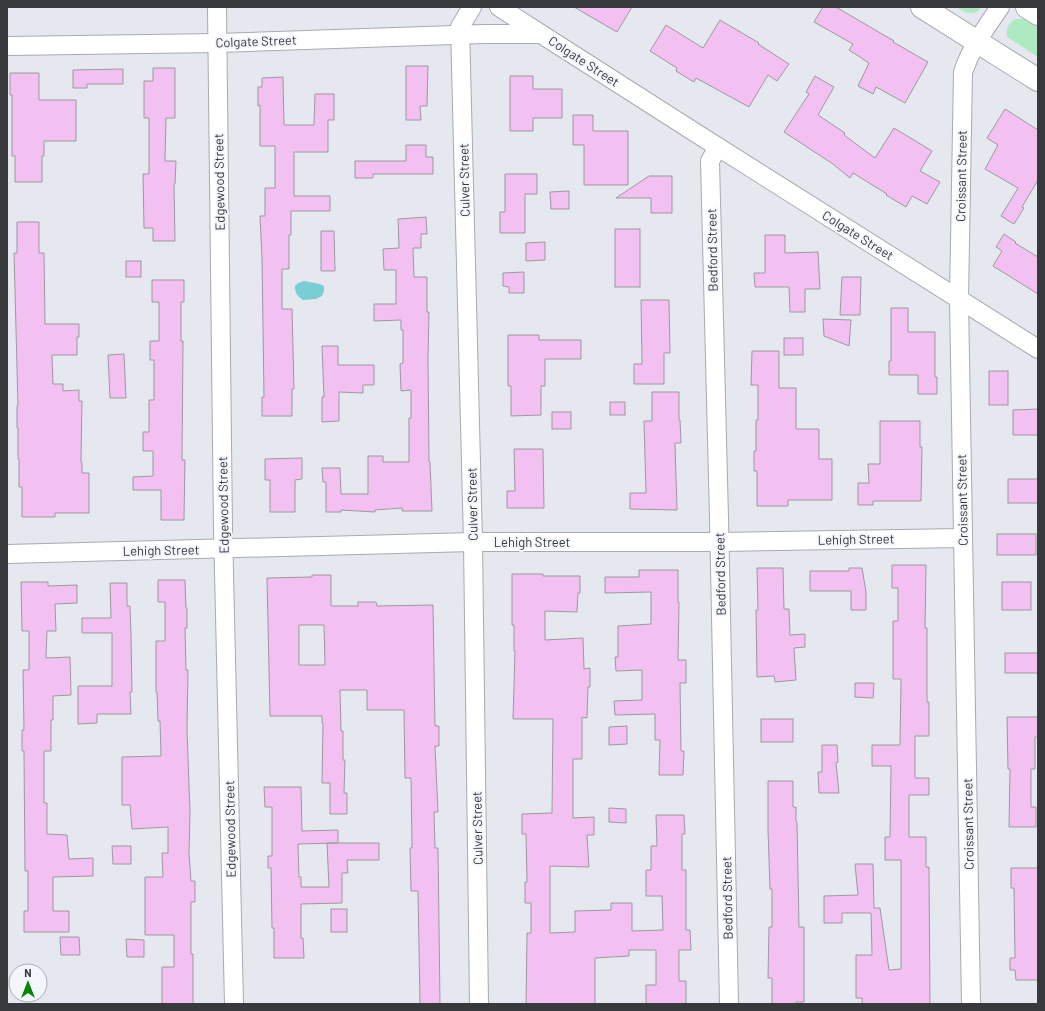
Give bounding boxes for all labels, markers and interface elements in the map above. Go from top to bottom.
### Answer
street label: Colgate Street [215,32,297,50]
street label: Colgate Street [546,32,622,90]
street label: Croissant Street [952,130,970,222]
street label: Edgewood Street [210,133,228,231]
street label: Culver Street [455,143,473,217]
street label: Colgate Street [819,207,897,263]
street label: Bedford Street [703,208,721,292]
street label: Croissant Street [953,454,971,546]
street label: Edgewood Street [214,456,232,554]
street label: Culver Street [463,467,481,541]
street label: Lehigh Street [818,530,894,548]
street label: Bedford Street [711,532,729,616]
street label: Lehigh Street [494,534,570,550]
street label: Lehigh Street [123,541,199,559]
street label: Croissant Street [959,778,977,870]
street label: Edgewood Street [221,780,239,878]
street label: Culver Street [468,791,486,865]
street label: Bedford Street [718,856,736,940]
north arrow [8,963,48,1003]
text: N [24,966,32,979]

